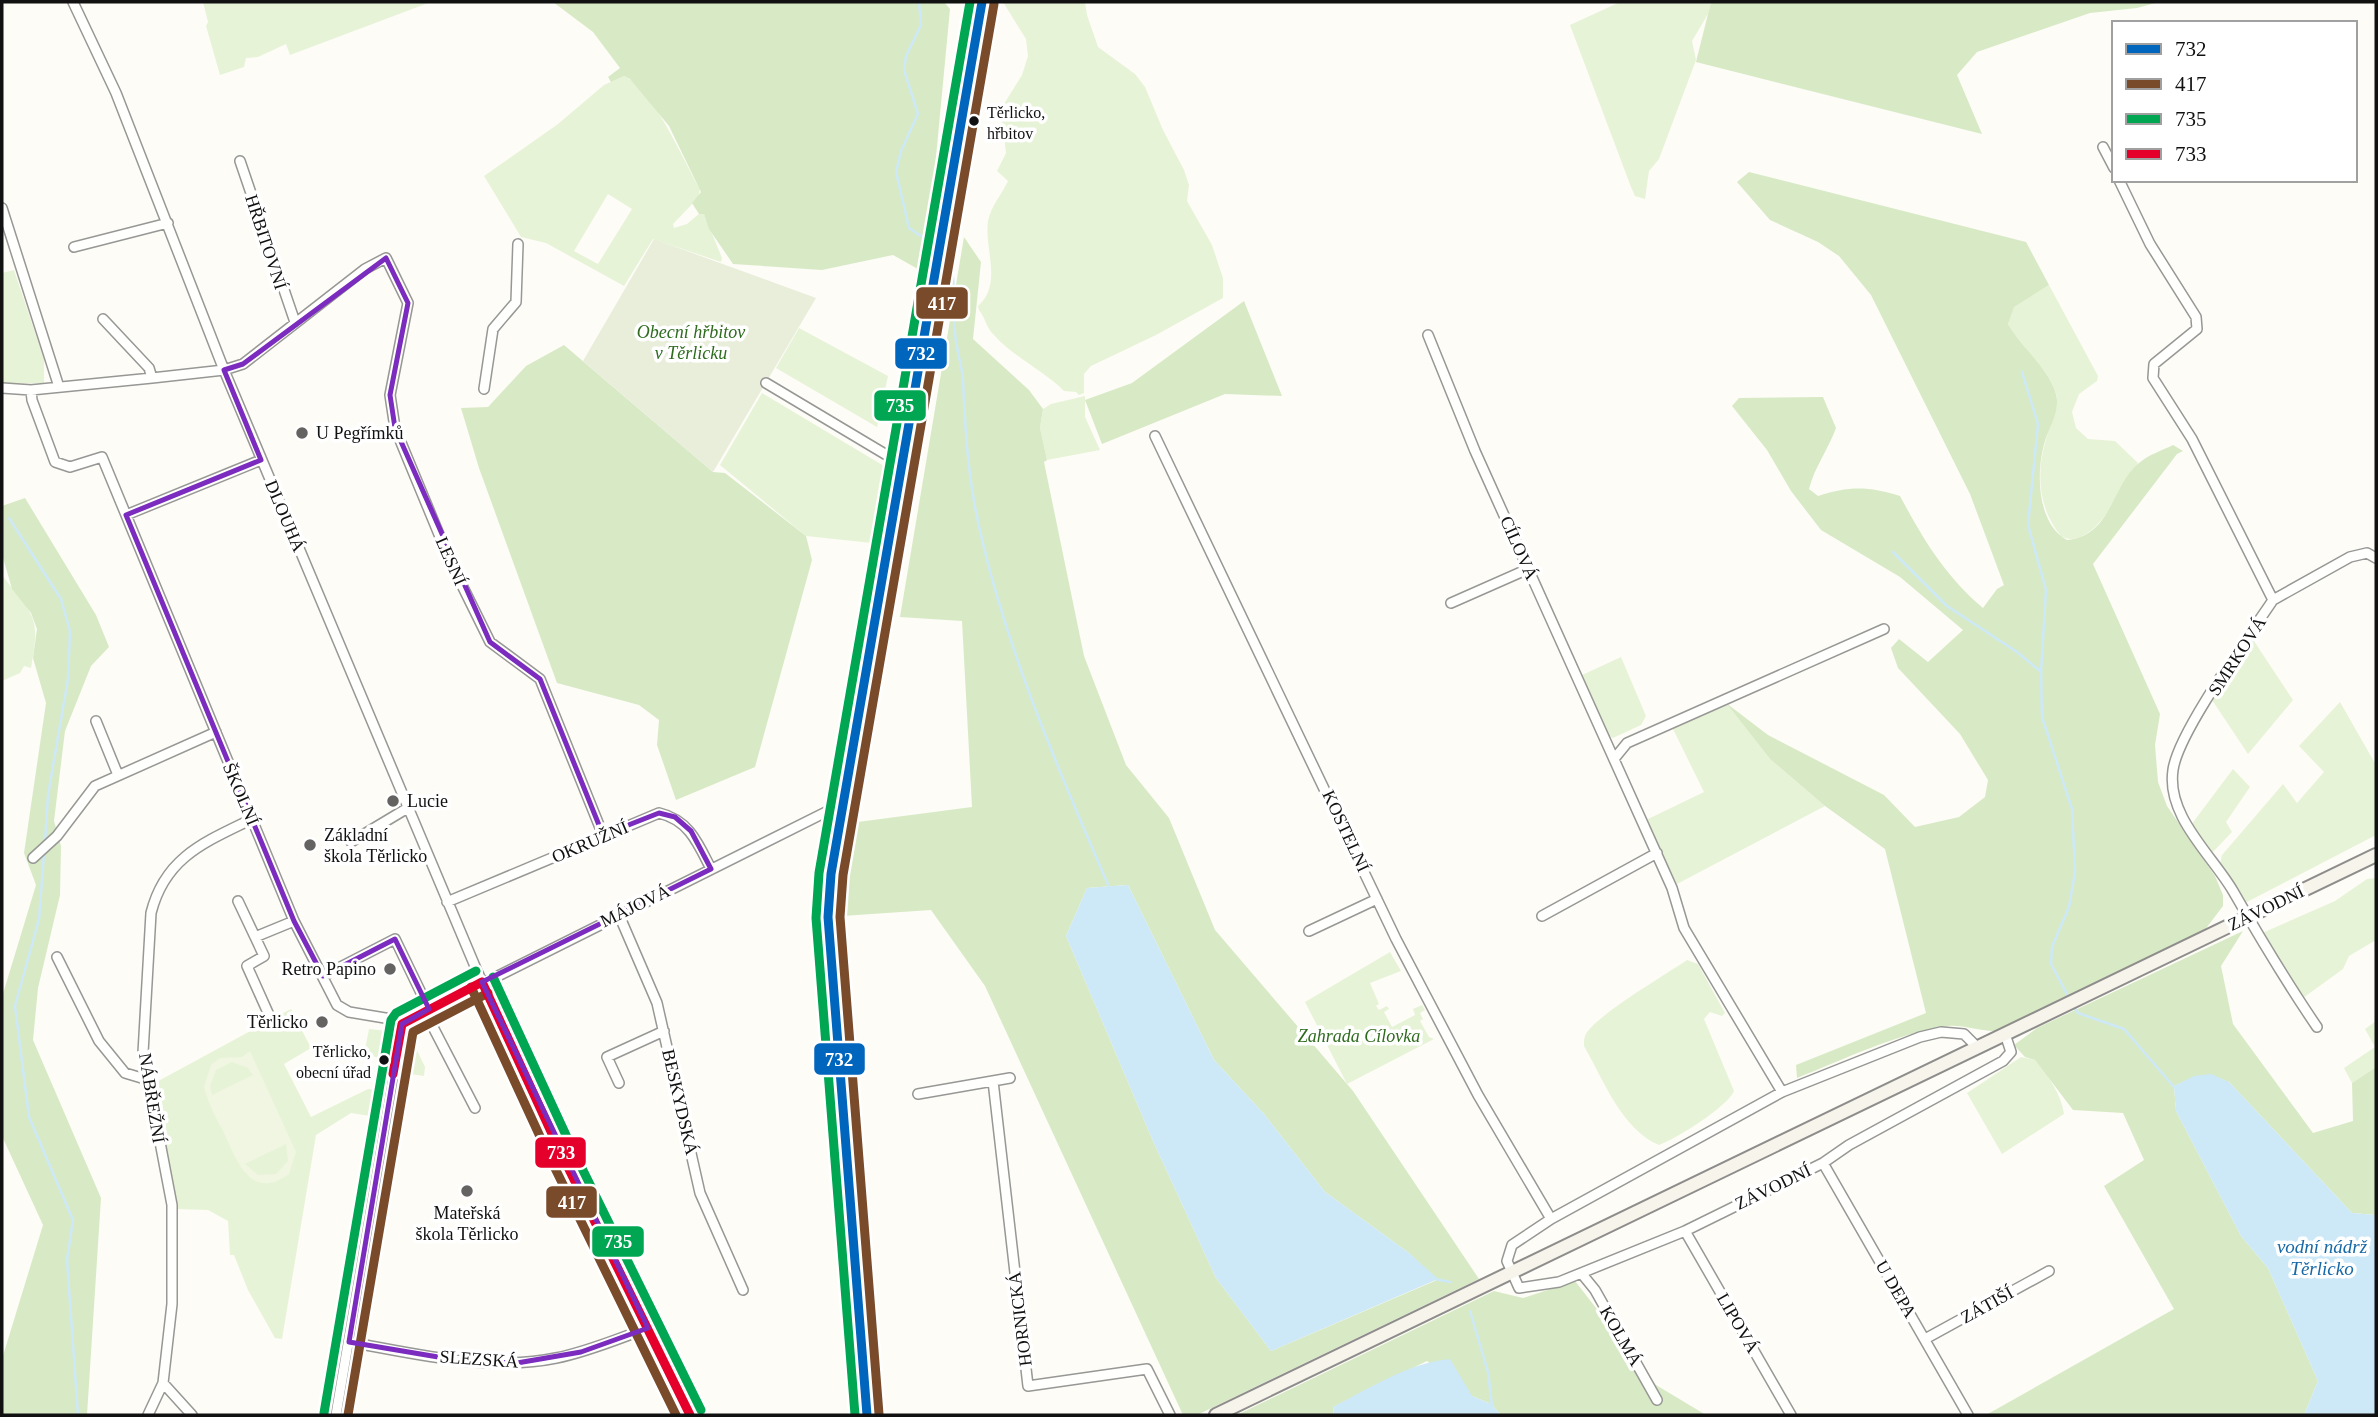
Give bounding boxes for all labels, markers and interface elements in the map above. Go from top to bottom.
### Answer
legend [2112,21,2357,182]
text: 732 [2175,37,2207,61]
text: 417 [2175,72,2207,96]
place label: Těrlicko, hřbitov [987,104,1045,142]
text: 735 [2175,107,2207,131]
marker: Těrlicko, hřbitov [967,114,981,128]
text: 733 [2175,142,2207,166]
street label: HŘBITOVNÍ [241,192,292,292]
line badge: 417 [915,286,969,320]
text: 417 [928,293,957,314]
park label: Obecní hřbitov v Těrlicku [637,322,745,363]
line badge: 732 [894,337,948,370]
text: 732 [907,343,935,364]
line badge: 735 [873,389,927,422]
text: 735 [886,395,914,416]
place label: U Pegřímků [316,423,404,443]
marker: U Pegřímků [294,425,310,441]
street label: DLOUHÁ [261,477,310,555]
street label: CÍLOVÁ [1496,512,1543,583]
street label: LESNÍ [431,533,471,588]
street label: SMRKOVÁ [2203,612,2270,699]
street label: ŠKOLNÍ [219,759,264,828]
street label: KOSTELNÍ [1318,786,1375,875]
place label: Lucie [407,791,448,811]
marker: Lucie [385,793,401,809]
street label: OKRUŽNÍ [548,816,631,867]
place label: Základní škola Těrlicko [324,825,427,866]
marker: Základní škola Těrlicko [302,837,318,853]
street label: MÁJOVÁ [596,880,673,931]
street label: ZÁVODNÍ [2224,880,2307,935]
place label: Retro Papino [282,959,376,979]
marker: Retro Papino [382,961,398,977]
place label: Těrlicko [247,1012,308,1032]
marker: Těrlicko [314,1014,330,1030]
park label: Zahrada Cílovka [1298,1026,1420,1046]
line badge: 732 [813,1042,866,1076]
place label: Těrlicko, obecní úřad [296,1043,371,1081]
street label: BESKYDSKÁ [658,1047,703,1157]
text: 732 [825,1049,853,1070]
street label: NÁBŘEŽNÍ [135,1051,170,1145]
marker: Těrlicko, obecní úřad [377,1053,391,1067]
line badge: 733 [534,1136,587,1169]
text: 733 [547,1142,575,1163]
street label: ZÁVODNÍ [1731,1159,1814,1214]
marker: Mateřská škola Těrlicko [459,1183,475,1199]
line badge: 417 [545,1185,598,1219]
text: 417 [558,1192,587,1213]
place label: Mateřská škola Těrlicko [415,1203,519,1244]
line badge: 735 [591,1225,645,1258]
text: 735 [604,1231,632,1252]
water label: vodní nádrž Těrlicko [2277,1236,2368,1279]
street label: U DEPA [1872,1257,1920,1321]
street label: HORNICKÁ [1003,1271,1036,1367]
street label: ZÁTIŠÍ [1957,1282,2017,1328]
street label: LIPOVÁ [1713,1289,1764,1357]
street label: KOLMÁ [1596,1302,1647,1370]
street label: SLEZSKÁ [439,1345,519,1372]

